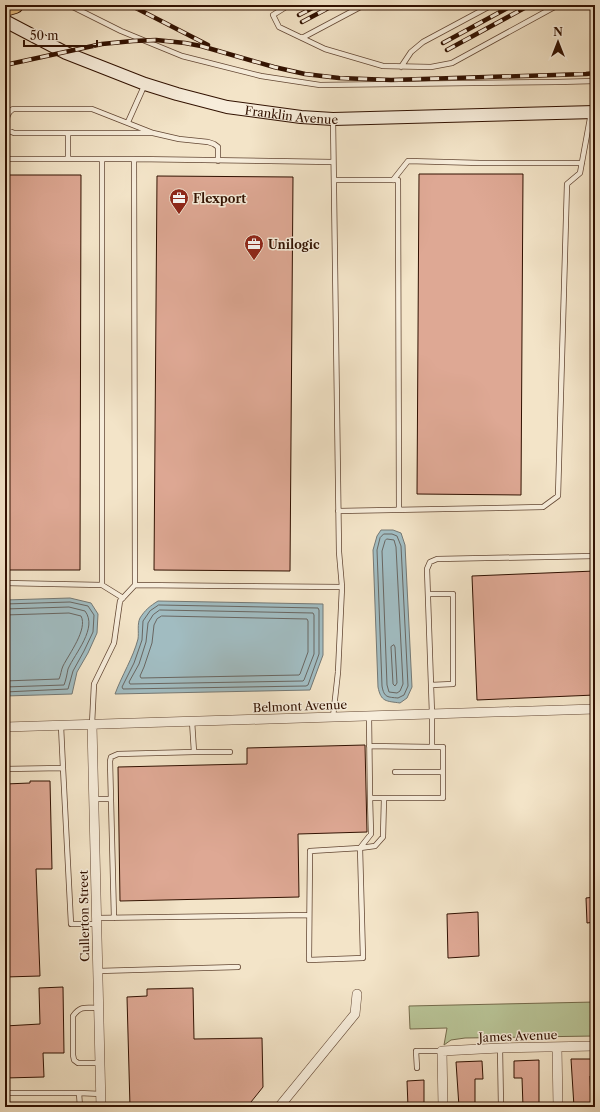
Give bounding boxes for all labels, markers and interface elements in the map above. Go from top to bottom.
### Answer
scale bar [24,22,97,48]
north arrow [538,22,578,62]
text: N [553,25,563,39]
text: 50 m [30,28,59,43]
street label: Franklin Avenue [244,102,339,127]
office icon: Flexport [168,187,190,215]
place label: Flexport [193,191,246,206]
office icon: Unilogic [243,233,265,261]
place label: Unilogic [268,237,320,252]
street label: Belmont Avenue [253,697,348,715]
street label: Cullerton Street [76,869,92,962]
street label: James Avenue [476,1027,558,1045]

